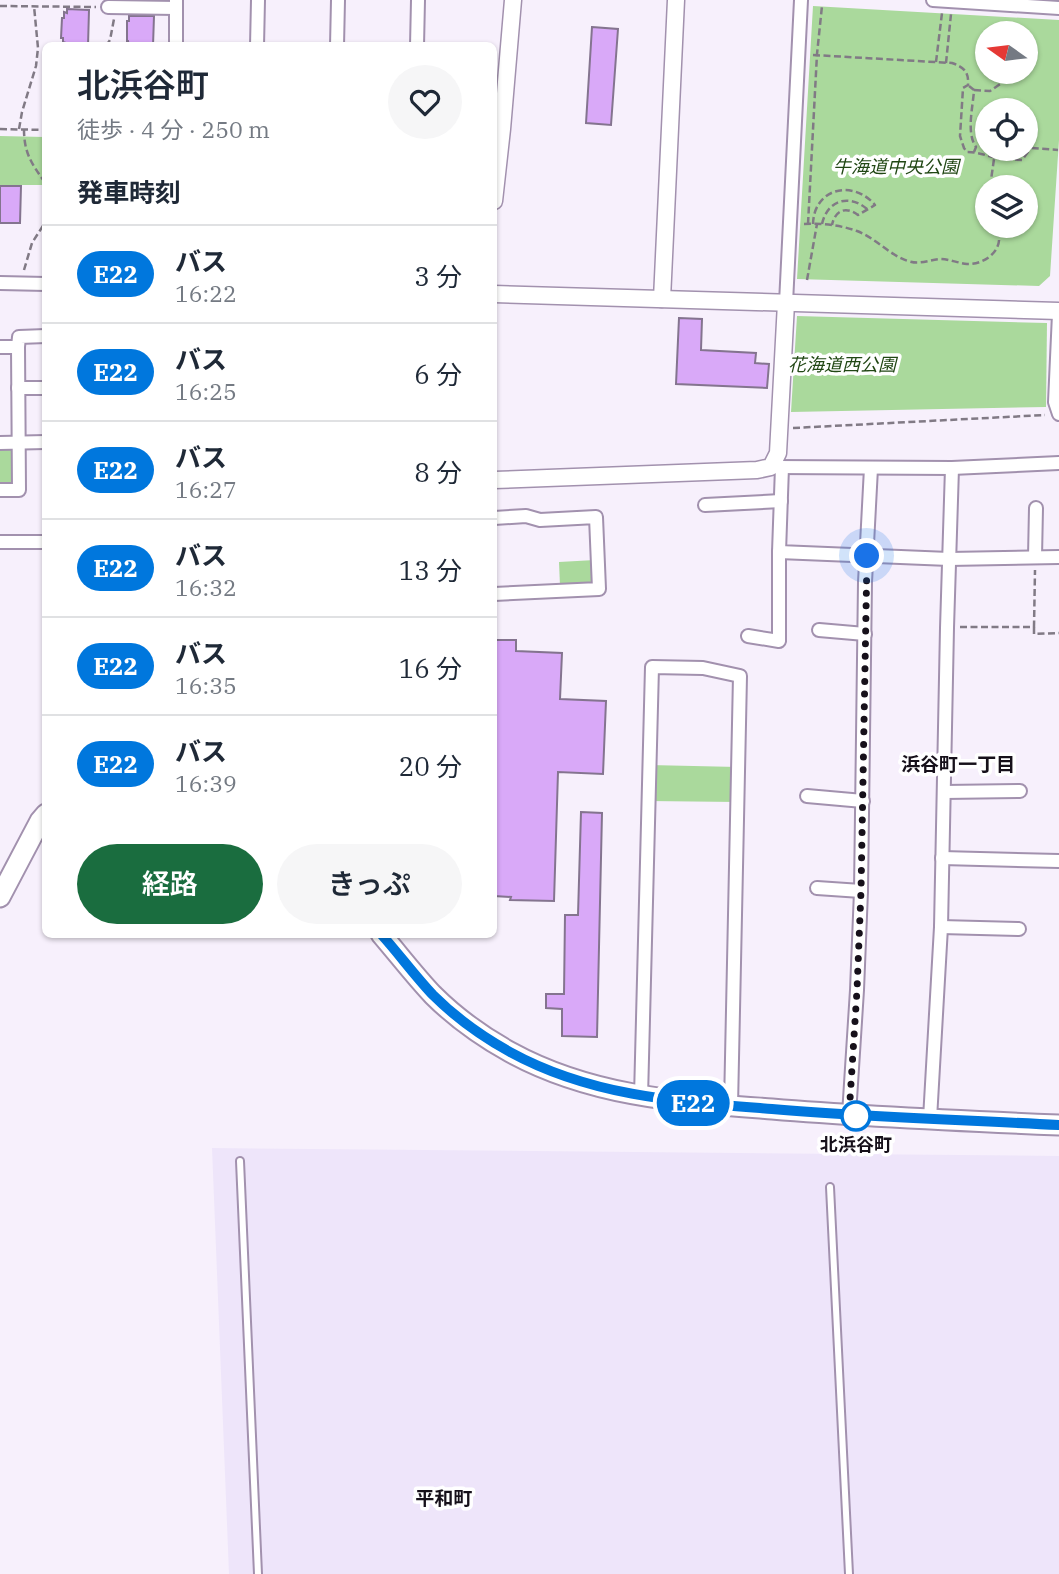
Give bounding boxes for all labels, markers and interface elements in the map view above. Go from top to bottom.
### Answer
north arrow [975,21,1038,84]
map controls [975,21,1038,238]
text: 北浜谷町 [77,63,209,106]
button: heart [388,65,462,139]
button: locate [975,98,1038,161]
text: 徒歩 · 4 分 · 250 m [77,114,270,144]
park label: 牛海道中央公園 [833,155,962,178]
text: 発車時刻 [77,175,181,209]
button: layers [975,175,1038,238]
text: バス [175,244,227,278]
text: E22 [93,258,138,290]
text: 3 分 [414,259,462,293]
text: 16:22 [175,278,237,308]
text: バス [175,342,227,376]
park label: 花海道西公園 [788,353,899,376]
text: E22 [93,356,138,388]
text: 6 分 [414,357,462,391]
text: 16:25 [175,376,237,406]
text: バス [175,440,227,474]
text: E22 [93,454,138,486]
text: 8 分 [414,455,462,489]
text: 16:27 [175,474,237,504]
text: バス [175,538,227,572]
your location [849,538,884,573]
text: E22 [93,552,138,584]
text: 13 分 [399,553,462,587]
text: 16:32 [175,572,237,602]
text: バス [175,636,227,670]
text: E22 [93,650,138,682]
text: 16 分 [399,651,462,685]
text: 16:35 [175,670,237,700]
text: バス [175,734,227,768]
text: E22 [93,748,138,780]
text: 20 分 [399,749,462,783]
district label: 浜谷町一丁目 [901,752,1015,776]
text: 16:39 [175,768,237,798]
button: 経路 [77,844,263,924]
button: きっぷ [277,844,462,924]
line badge: E22 [653,1080,733,1126]
text: E22 [671,1087,715,1119]
marker: 北浜谷町 [841,1101,871,1131]
place label: 北浜谷町 [820,1133,892,1156]
district label: 平和町 [415,1486,473,1510]

